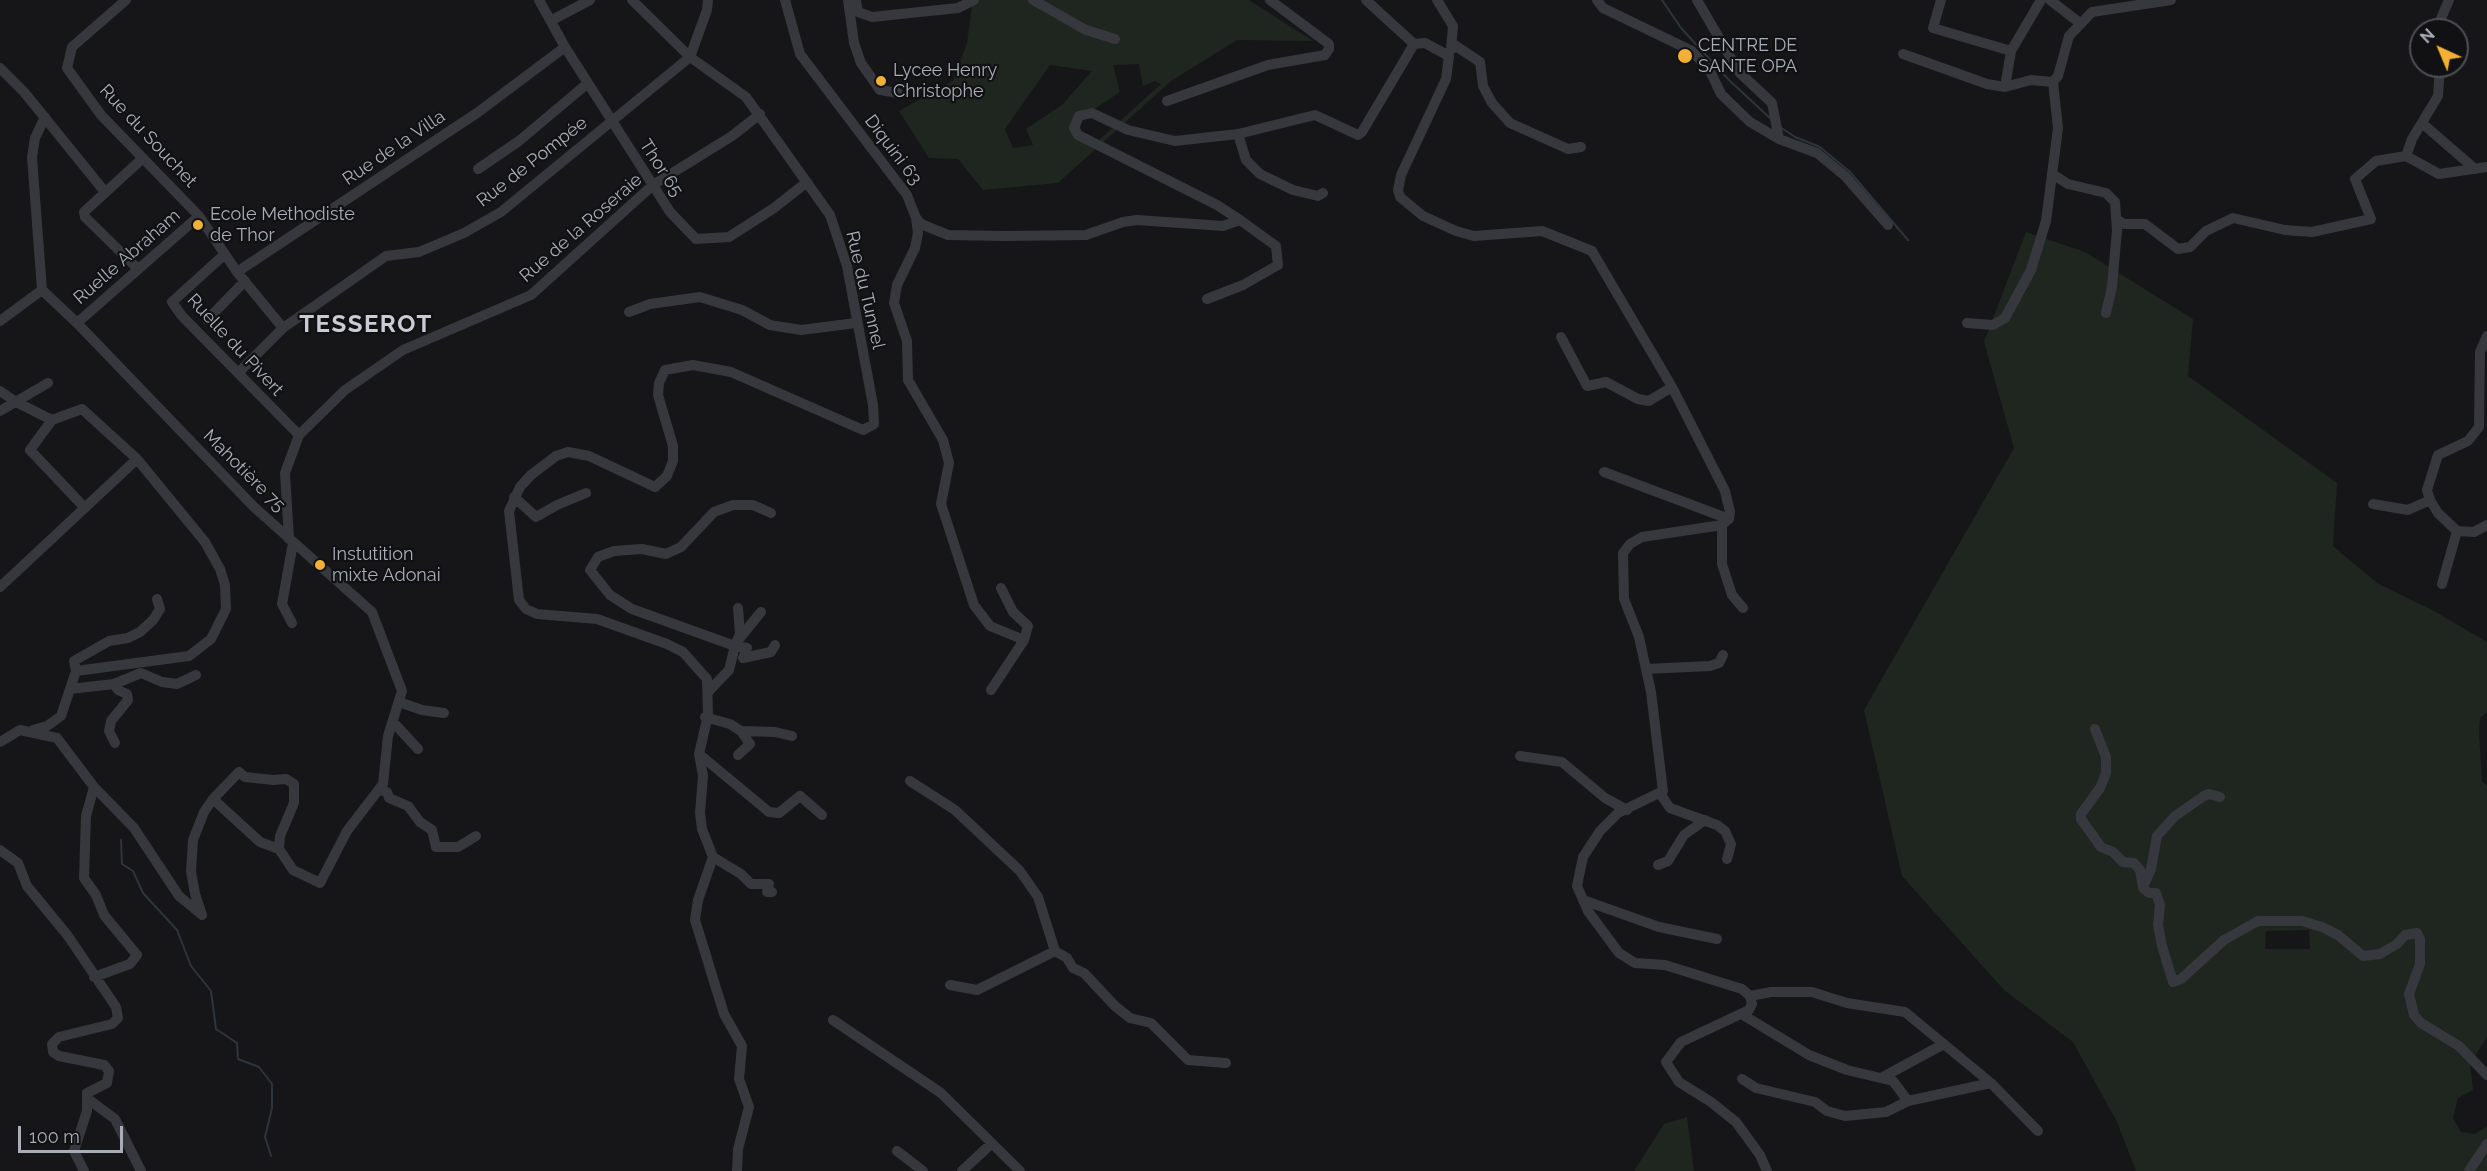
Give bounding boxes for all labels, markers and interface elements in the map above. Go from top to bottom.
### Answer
north arrow [2409,18,2469,78]
text: N [2417,25,2439,47]
place label: CENTRE DE SANTE OPA [1698,35,1797,78]
marker: CENTRE DE SANTE OPA [1676,47,1694,65]
place label: Lycee Henry Christophe [893,60,997,103]
marker: Lycee Henry Christophe [874,74,888,88]
street label: Rue du Souchet [95,80,201,192]
street label: Rue de la Villa [339,106,449,190]
street label: Diquini 63 [860,111,926,189]
street label: Rue de Pompée [472,112,592,212]
street label: Thor 65 [635,135,687,201]
street label: Rue de la Roseraie [515,169,647,287]
place label: Ecole Methodiste de Thor [210,204,355,246]
street label: Ruelle Abraham [69,205,185,309]
marker: Ecole Methodiste de Thor [191,218,205,232]
street label: Rue du Tunnel [841,229,889,351]
street label: Ruelle du Pivert [182,290,288,400]
district label: TESSEROT [299,311,433,339]
street label: Mahotière 75 [198,425,290,517]
place label: Instutition mixte Adonai [332,544,441,586]
marker: Instutition mixte Adonai [313,558,327,572]
scale bar [21,1114,126,1152]
text: 100 m [29,1126,80,1147]

